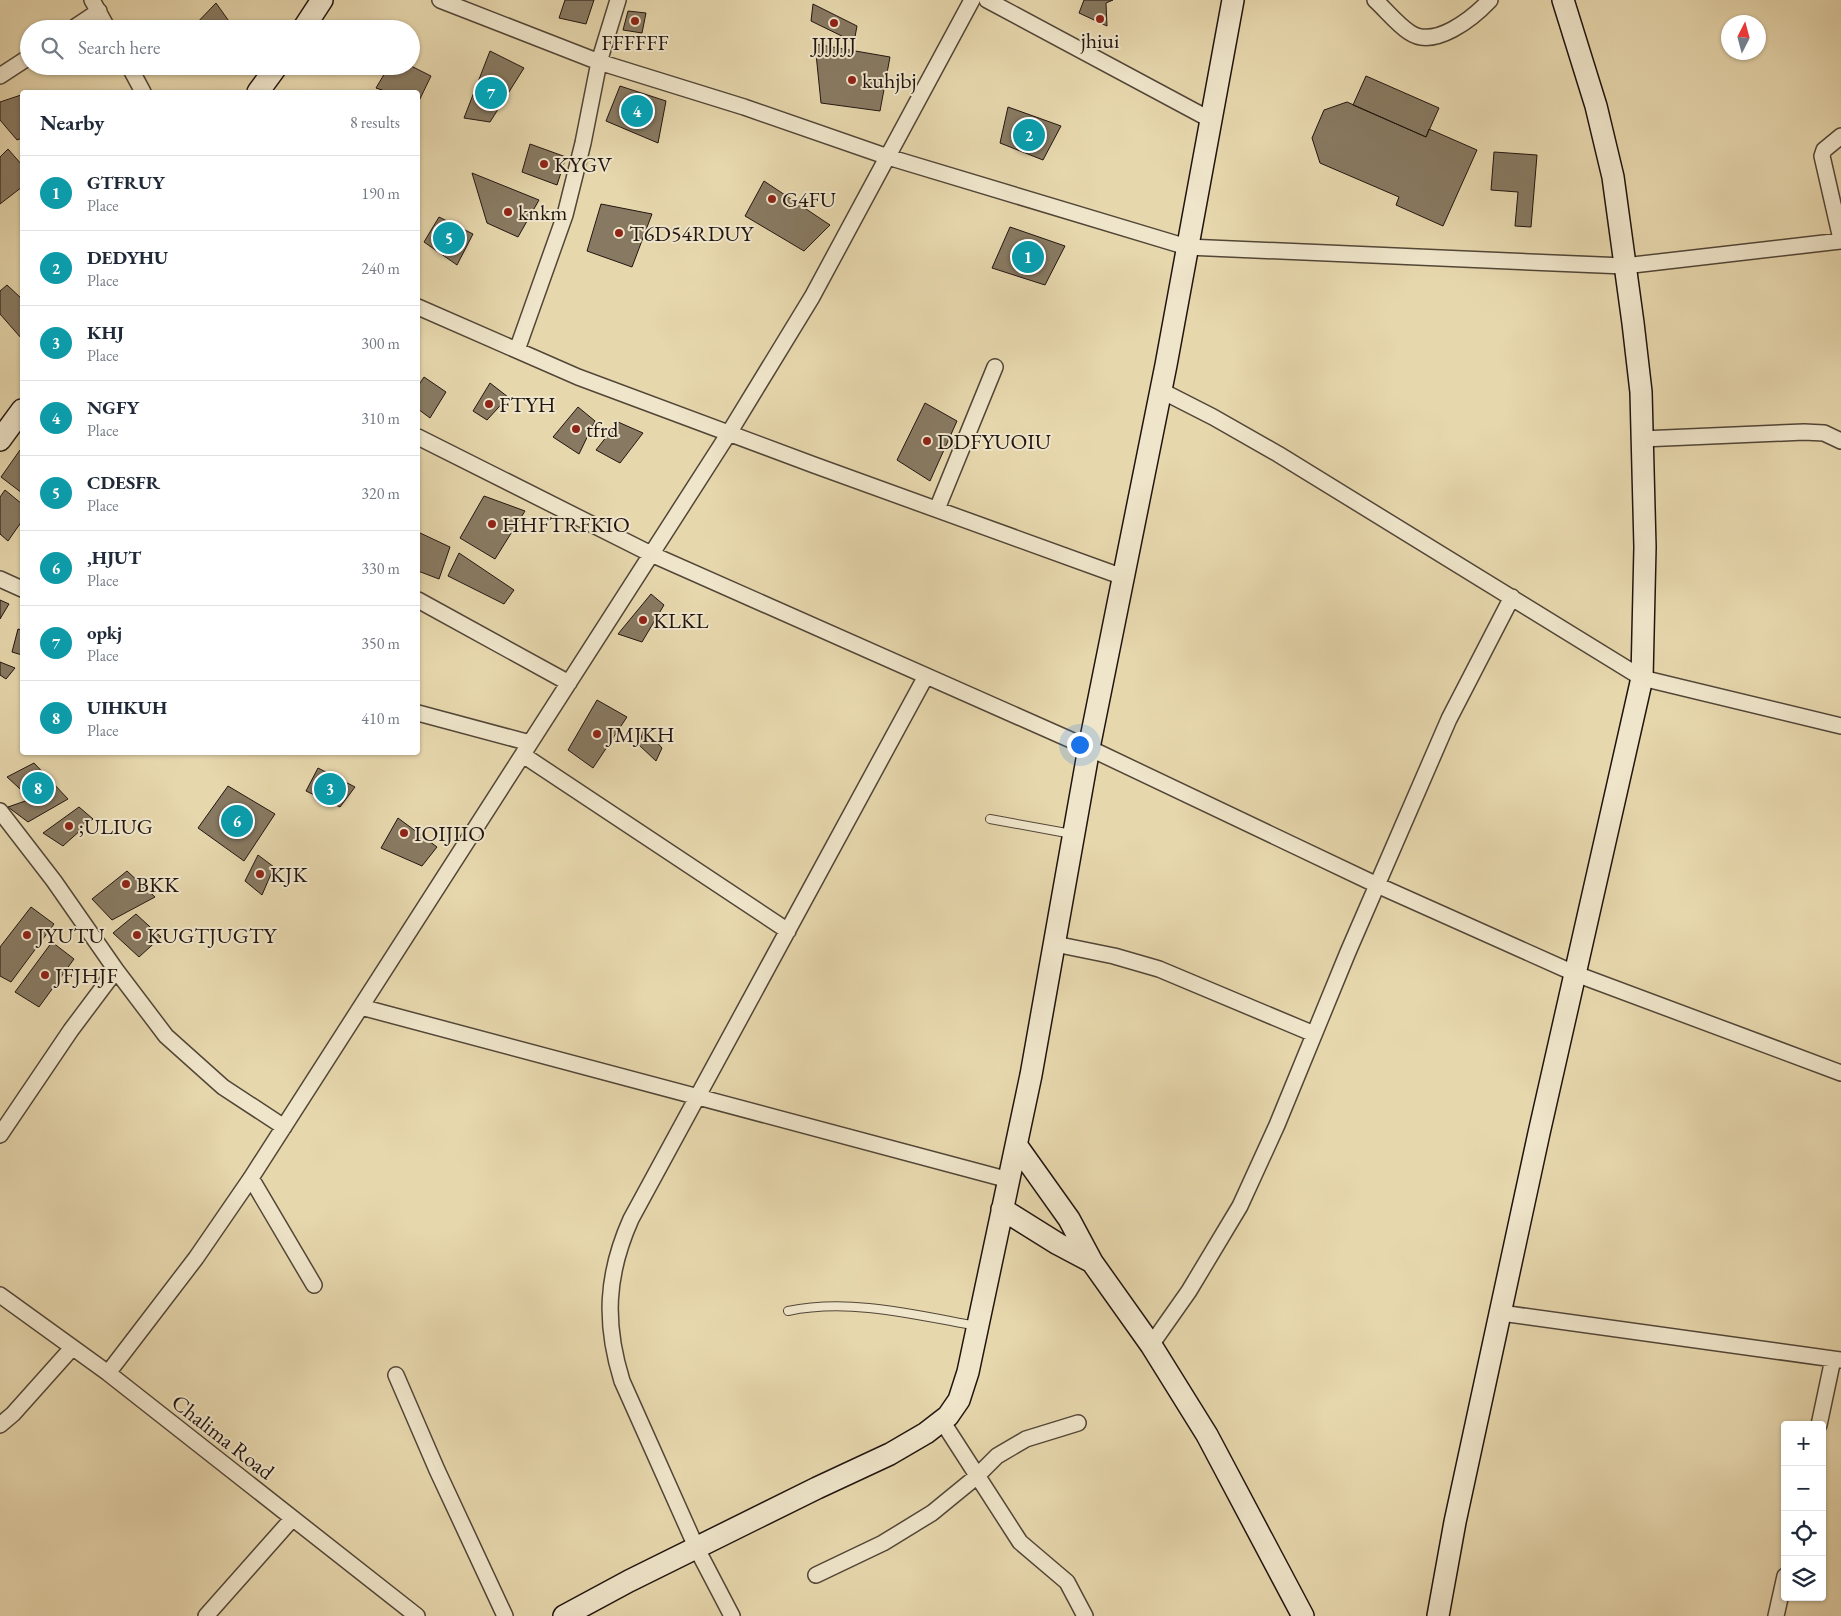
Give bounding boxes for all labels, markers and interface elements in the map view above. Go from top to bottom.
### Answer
marker: jhiui [1094,13,1106,25]
marker: FFFFFF [629,15,641,27]
north arrow [1721,15,1766,60]
marker: JJJJJJ [828,17,840,29]
search box [20,20,420,75]
place label: jhiui [1080,26,1119,55]
place label: FFFFFF [601,28,669,57]
place label: JJJJJJ [810,30,856,59]
icon: search [38,34,66,62]
text: Search here [78,35,160,60]
place label: kuhjbj [862,66,917,95]
pin: 7 [475,74,507,112]
marker: kuhjbj [846,74,858,86]
pin: 4 [621,92,653,130]
text: Nearby [40,109,104,136]
text: 8 results [350,112,400,133]
pin: 2 [1013,116,1045,154]
place label: KYGV [554,150,612,179]
marker: KYGV [538,158,550,170]
text: GTFRUY [87,170,165,195]
text: 1 [52,183,60,204]
text: 190 m [361,183,400,204]
place label: G4FU [782,185,837,214]
marker: G4FU [766,193,778,205]
text: Place [87,195,119,216]
place label: knkm [518,198,567,227]
marker: knkm [502,206,514,218]
pin: 5 [433,219,465,257]
place label: T6D54RDUY [629,219,755,248]
marker: T6D54RDUY [613,227,625,239]
pin: 1 [1012,238,1044,276]
text: DEDYHU [87,245,168,270]
text: 2 [52,258,60,279]
text: 240 m [361,258,400,279]
text: Place [87,270,119,291]
text: KHJ [87,320,124,345]
text: 3 [52,333,60,354]
text: 300 m [361,333,400,354]
text: Place [87,345,119,366]
place label: FTYH [499,390,556,419]
text: NGFY [87,395,139,420]
marker: FTYH [483,398,495,410]
text: 4 [52,408,60,429]
text: 310 m [361,408,400,429]
place label: tfrd [586,415,619,444]
text: Place [87,420,119,441]
marker: tfrd [570,423,582,435]
place label: DDFYUOIU [937,427,1052,456]
marker: DDFYUOIU [921,435,933,447]
text: CDESFR [87,470,160,495]
text: 5 [52,483,60,504]
text: 320 m [361,483,400,504]
text: Place [87,495,119,516]
place label: HHFTRFKIO [502,510,630,539]
marker: HHFTRFKIO [486,518,498,530]
text: ,HJUT [87,545,141,570]
text: 6 [52,558,60,579]
text: 330 m [361,558,400,579]
text: Place [87,570,119,591]
place label: KLKL [653,606,709,635]
marker: KLKL [637,614,649,626]
text: opkj [87,620,122,645]
text: 7 [52,633,60,654]
text: 350 m [361,633,400,654]
text: Place [87,645,119,666]
text: UIHKUH [87,695,167,720]
text: 8 [52,708,60,729]
text: 410 m [361,708,400,729]
text: Place [87,720,119,741]
place label: JMJKH [605,720,675,749]
marker: JMJKH [591,728,603,740]
your location [1067,732,1093,758]
pin: 8 [22,769,54,807]
pin: 3 [314,770,346,808]
pin: 6 [221,802,253,840]
place label: ;ULIUG [79,812,153,841]
place label: IOIJIIO [414,819,485,848]
marker: ;ULIUG [63,820,75,832]
marker: IOIJIIO [398,827,410,839]
place label: KJK [270,860,308,889]
marker: KJK [254,868,266,880]
place label: BKK [136,870,180,899]
marker: BKK [120,878,132,890]
place label: JYUTU [35,921,105,950]
place label: KUGTJUGTY [147,921,277,950]
marker: JYUTU [21,929,33,941]
marker: KUGTJUGTY [131,929,143,941]
place label: JFJHJF [53,961,118,990]
marker: JFJHJF [39,969,51,981]
street label: Chalima Road [166,1388,281,1487]
map controls [1781,1421,1826,1601]
button: + [1781,1421,1826,1466]
button: − [1781,1466,1826,1511]
button: locate [1781,1511,1826,1556]
button: layers [1781,1556,1826,1601]

